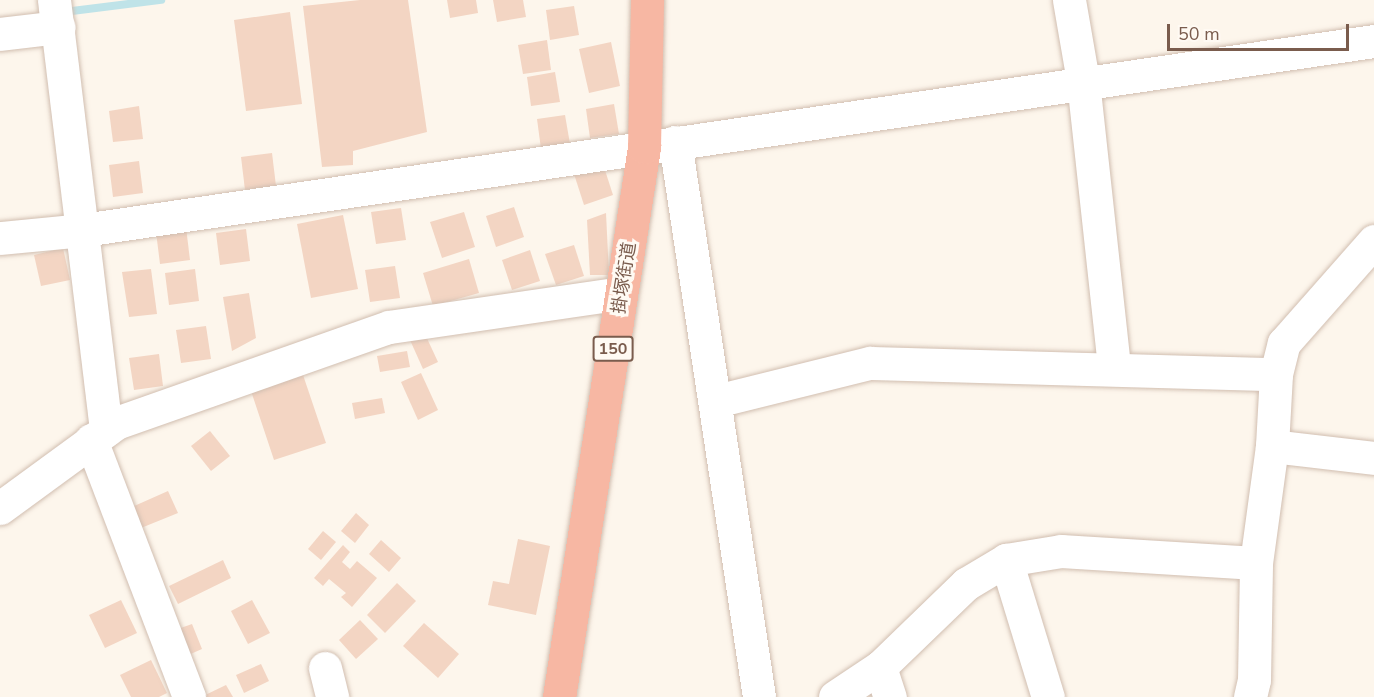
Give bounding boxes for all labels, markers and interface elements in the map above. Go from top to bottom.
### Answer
scale bar [1170,12,1352,50]
text: 50 m [1178,22,1220,46]
street label: 掛塚街道 [608,241,640,315]
road number: 150 [592,336,634,362]

